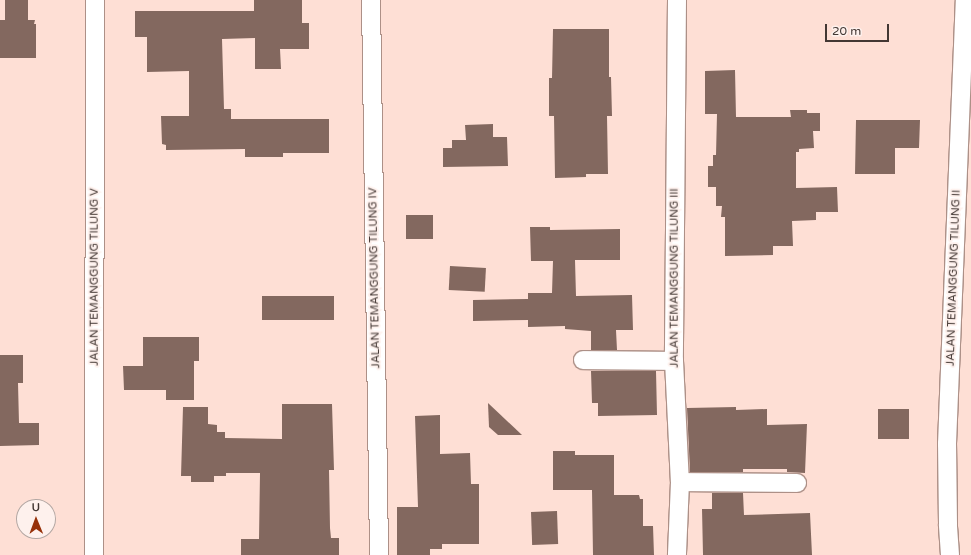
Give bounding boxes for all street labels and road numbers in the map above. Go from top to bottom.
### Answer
street label: JALAN TEMANGGUNG TILUNG IV [367,187,383,369]
street label: JALAN TEMANGGUNG TILUNG V [88,188,102,366]
street label: JALAN TEMANGGUNG TILUNG III [668,188,682,368]
street label: JALAN TEMANGGUNG TILUNG II [944,190,964,366]

